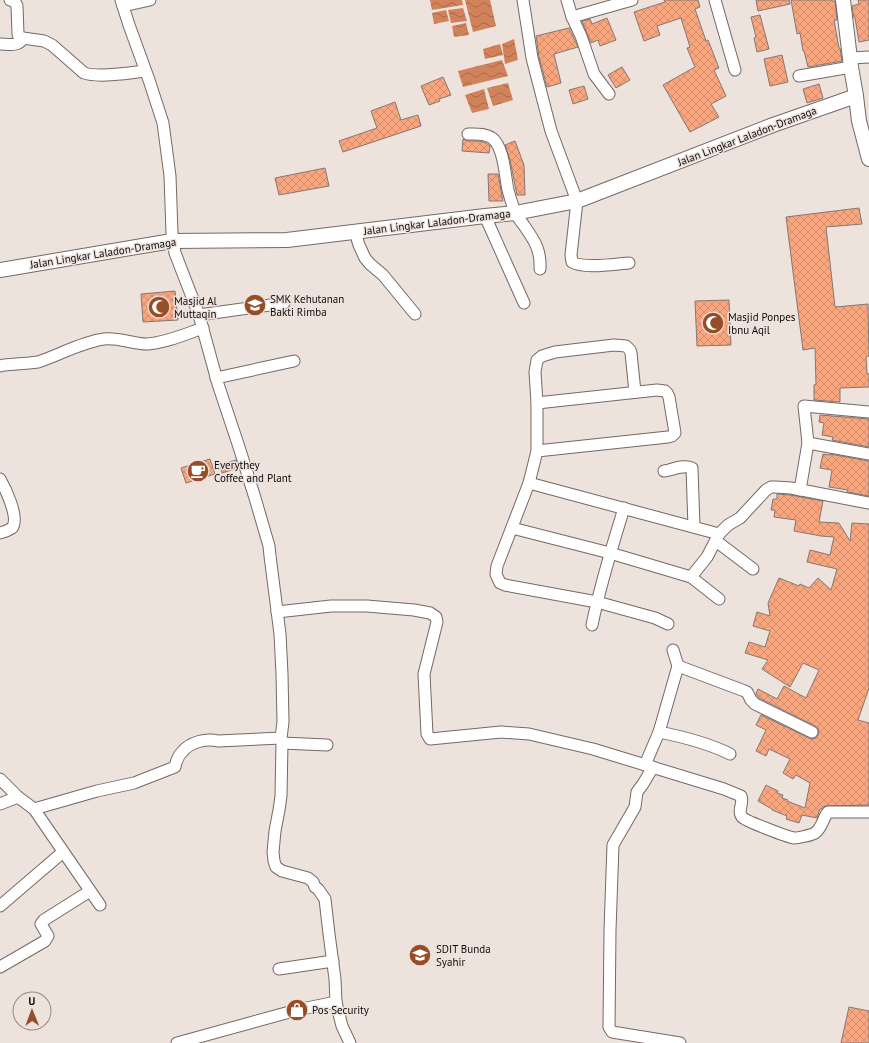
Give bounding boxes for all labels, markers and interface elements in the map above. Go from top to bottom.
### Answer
street label: Jalan Lingkar Laladon-Dramaga [675,103,818,169]
street label: Jalan Lingkar Laladon-Dramaga [362,206,511,238]
street label: Jalan Lingkar Laladon-Dramaga [28,235,177,272]
school or university icon: SMK Kehutanan Bakti Rimba [242,292,268,318]
place label: SMK Kehutanan Bakti Rimba [270,292,344,319]
mosque icon: Masjid Al Muttaqin [146,294,172,320]
place label: Masjid Al Muttaqin [174,294,218,321]
mosque icon: Masjid Ponpes Ibnu Aqil [700,310,726,336]
place label: Masjid Ponpes Ibnu Aqil [728,310,796,337]
cafe icon: Everythey Coffee and Plant [185,458,211,484]
place label: Everythey Coffee and Plant [214,458,292,485]
school or university icon: SDIT Bunda Syahir [407,942,433,968]
place label: SDIT Bunda Syahir [436,942,491,969]
north arrow [12,991,52,1031]
text: U [28,994,35,1008]
shop icon: Pos Security [284,997,310,1023]
place label: Pos Security [312,1003,370,1017]

